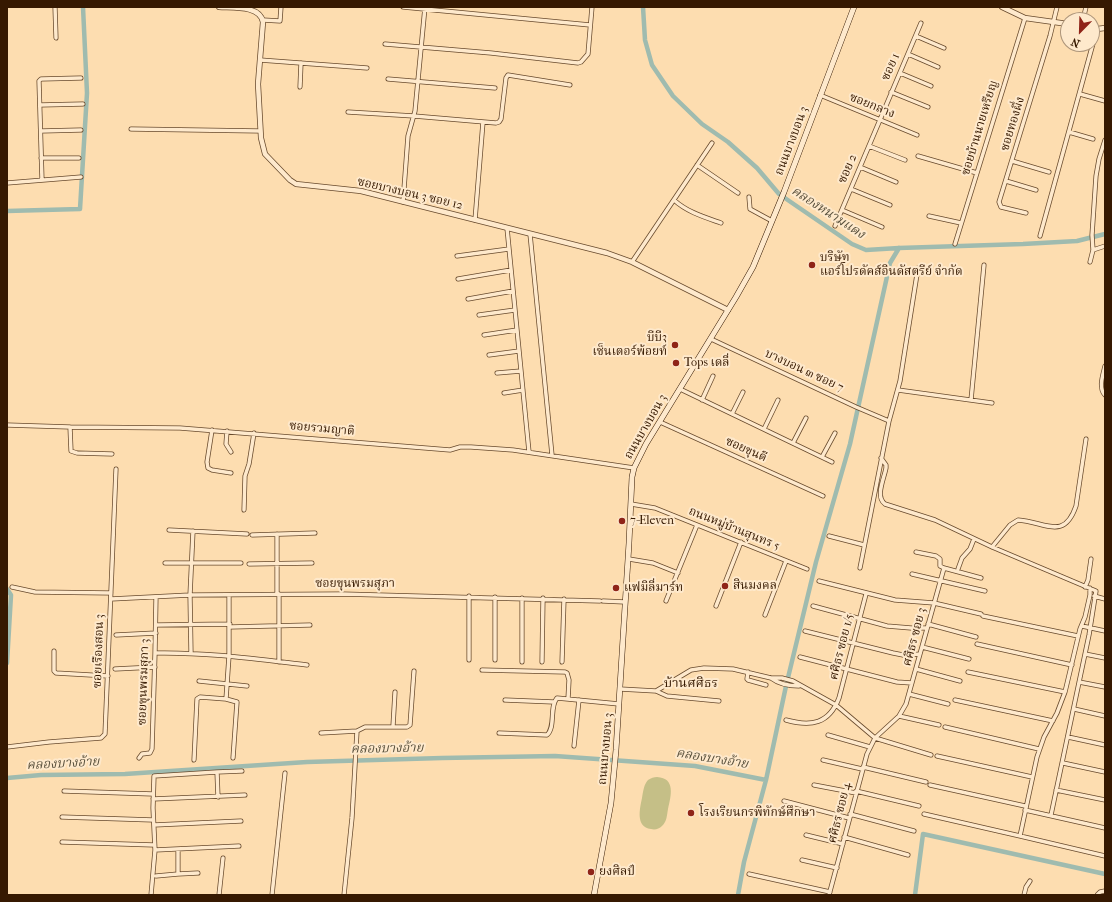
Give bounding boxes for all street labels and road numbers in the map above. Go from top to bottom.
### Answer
street label: ซอย 1 [879,51,903,83]
street label: ซอยบ้านนายเหรียญ [959,79,1001,177]
street label: ซอยกลาง [847,90,897,122]
street label: ซอยทองผึ่ง [998,95,1028,153]
street label: ถนนบางบอน 3 [772,105,812,177]
street label: ซอย 2 [835,152,861,186]
street label: ซอยบางบอน 3 ซอย 12 [356,175,464,213]
street label: บางบอน ๓ ซอย 7 [762,346,846,396]
street label: ถนนบางบอน 3 [622,392,670,462]
street label: ซอยรวมญาติ [289,419,355,439]
street label: ซอยขุนดี [723,435,769,465]
street label: ถนนหมู่บ้านสุนทร 5 [686,504,782,554]
street label: ซอยขุนพรมสุภา [315,577,395,591]
street label: ศศิธร ซอย 3 [900,606,930,668]
street label: ศศิธร ซอย 1/5 [827,613,857,681]
street label: ซอยเรืองสอน 3 [91,614,107,688]
street label: ซอยขุนพรมสุภา 3 [135,638,153,726]
street label: ถนนบางบอน 3 [596,712,616,786]
street label: ศศิธร ซอย 4 [826,781,854,845]

